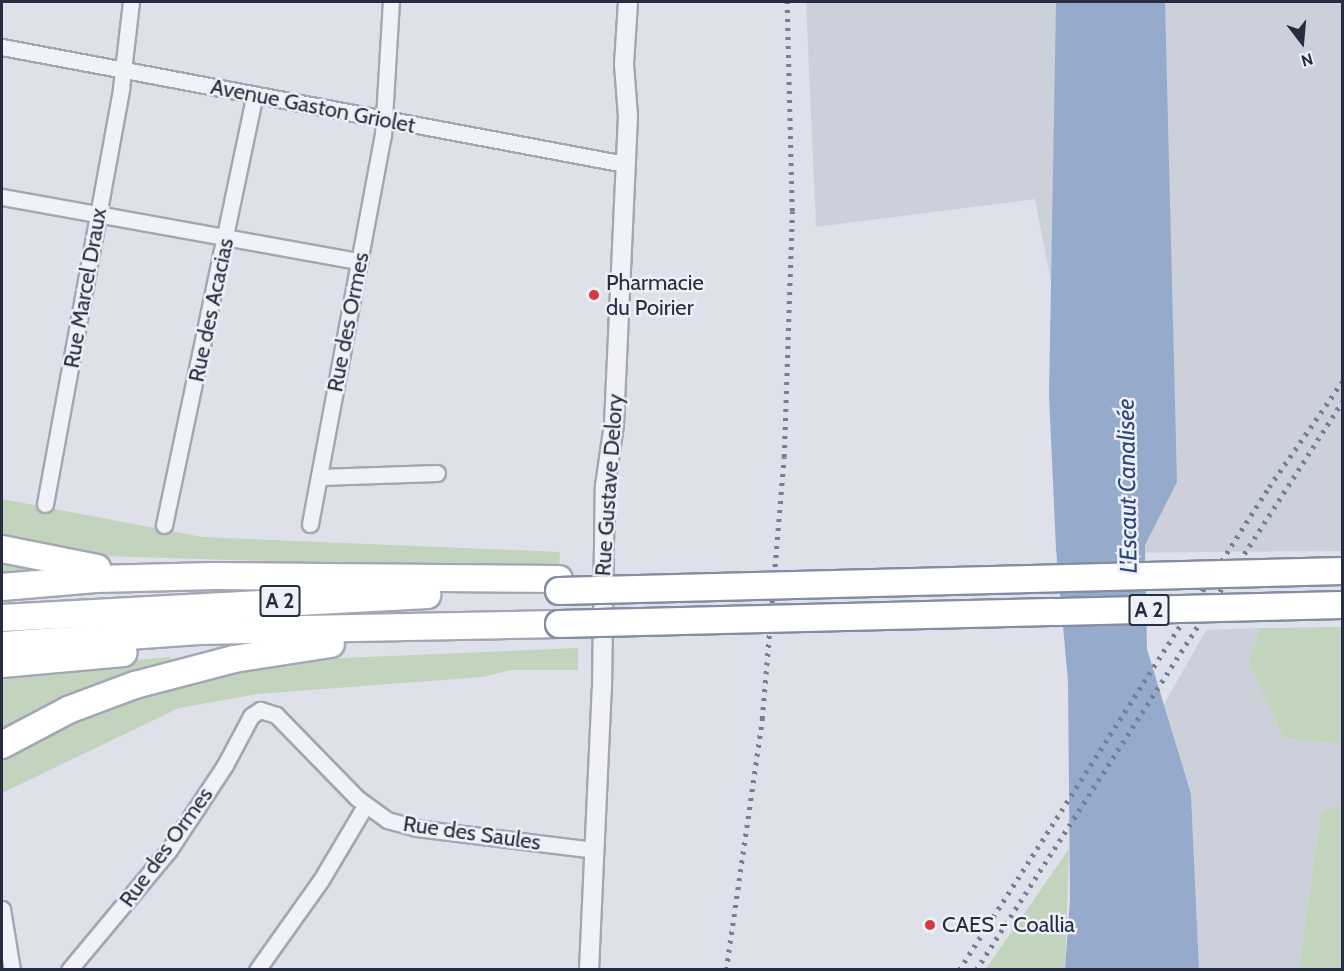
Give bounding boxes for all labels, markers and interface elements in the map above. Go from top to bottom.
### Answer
north arrow [1272,12,1332,72]
text: N [1299,49,1315,70]
street label: Avenue Gaston Griolet [208,73,418,139]
street label: Rue Marcel Draux [58,206,112,370]
street label: Rue des Acacias [183,236,239,384]
street label: Rue des Ormes [322,250,374,394]
place label: Pharmacie du Poirier [606,269,704,320]
marker: Pharmacie du Poirier [587,288,601,302]
street label: Rue Gustave Delory [589,393,629,577]
water label: L'Escaut Canalisée [1111,398,1143,574]
road number: A 2 [259,583,301,619]
road number: A 2 [1128,592,1170,628]
street label: Rue des Ormes [114,782,218,912]
street label: Rue des Saules [402,810,542,856]
place label: CAES - Coallia [942,912,1075,938]
marker: CAES - Coallia [923,918,937,932]

